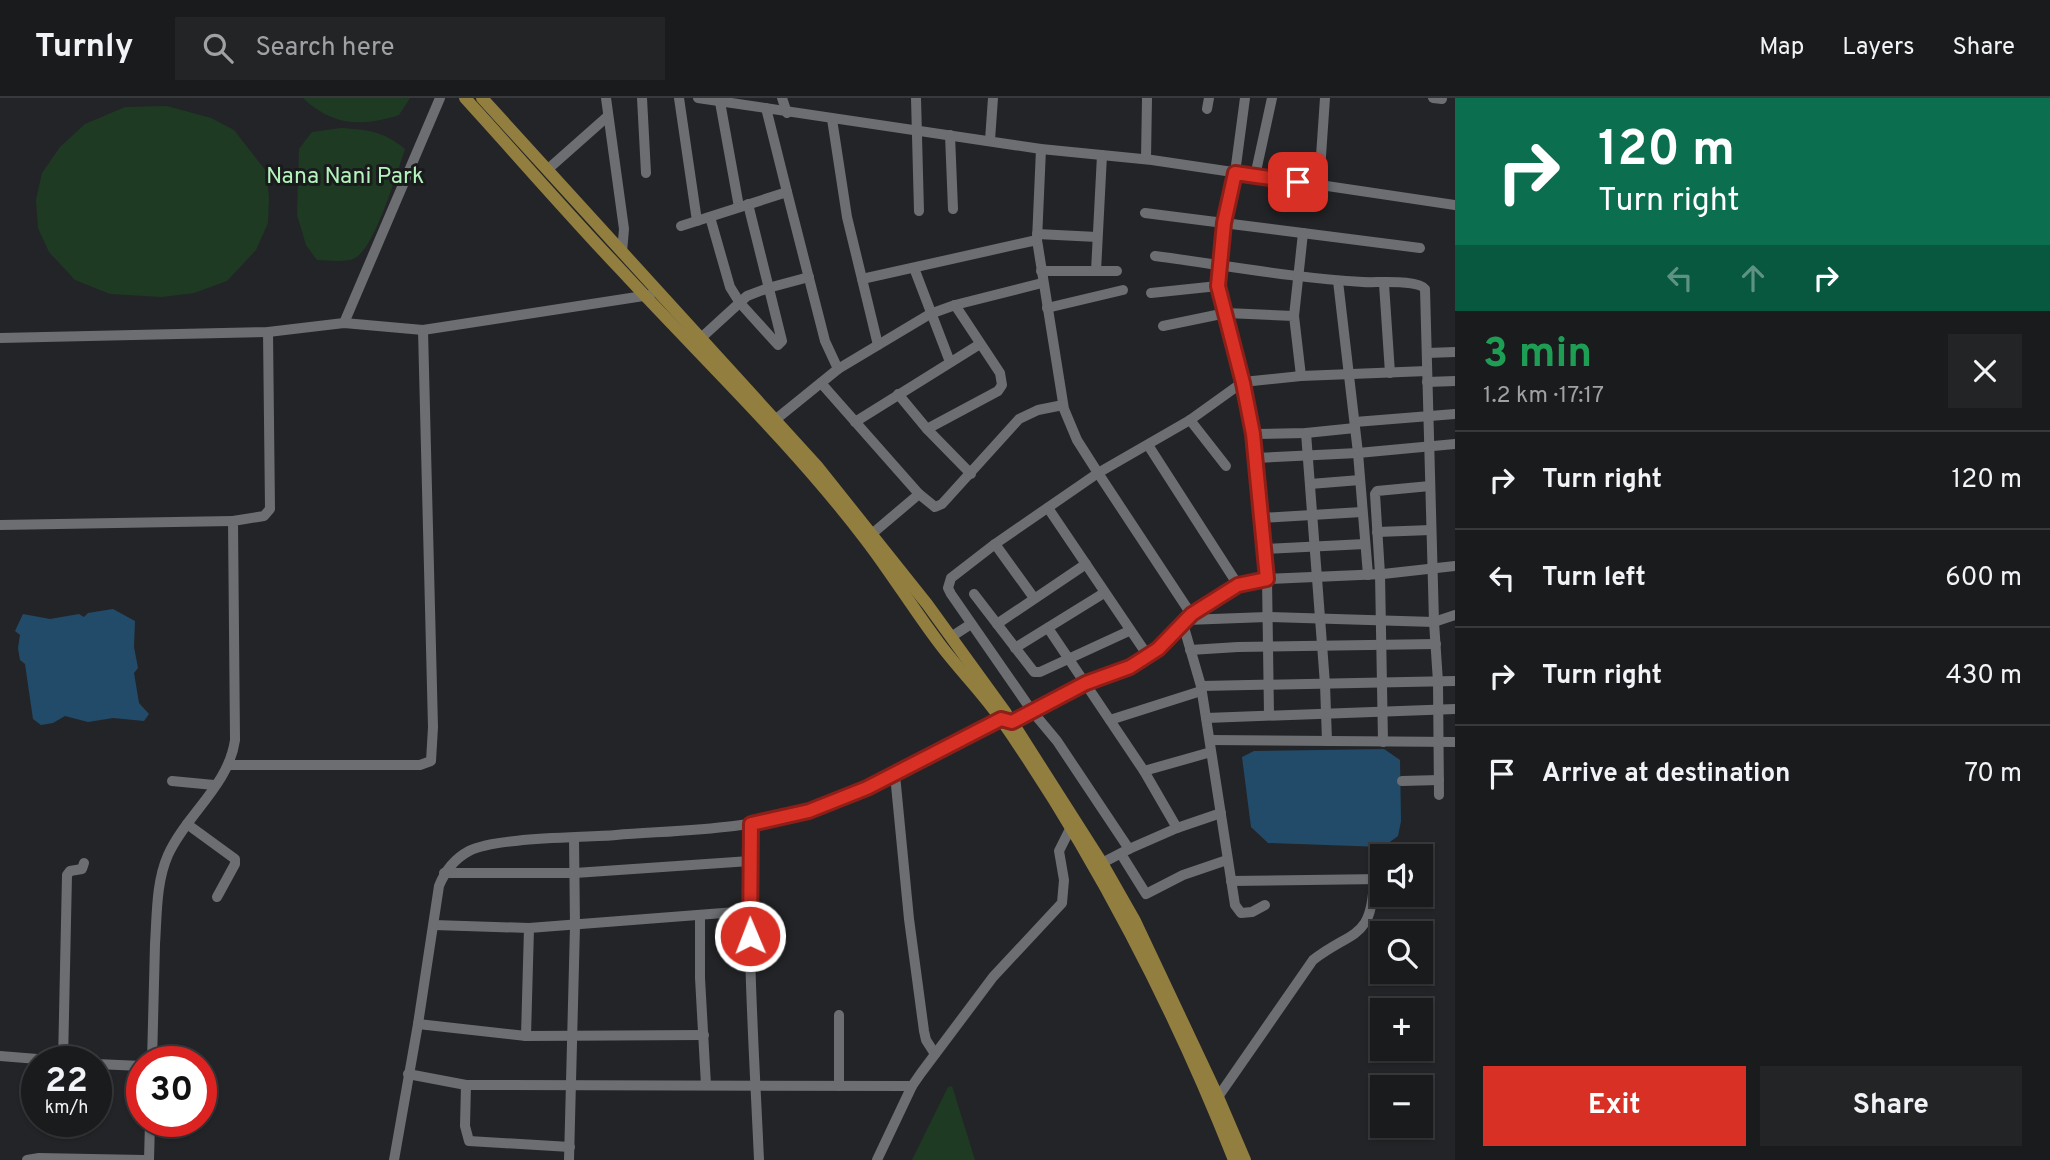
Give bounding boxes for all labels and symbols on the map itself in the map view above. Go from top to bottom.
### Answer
pin [1268,152,1328,212]
park label: Nana Nani Park [266,163,424,192]
position arrow [713,899,787,973]
speed limit sign: 30 [126,1046,217,1137]

